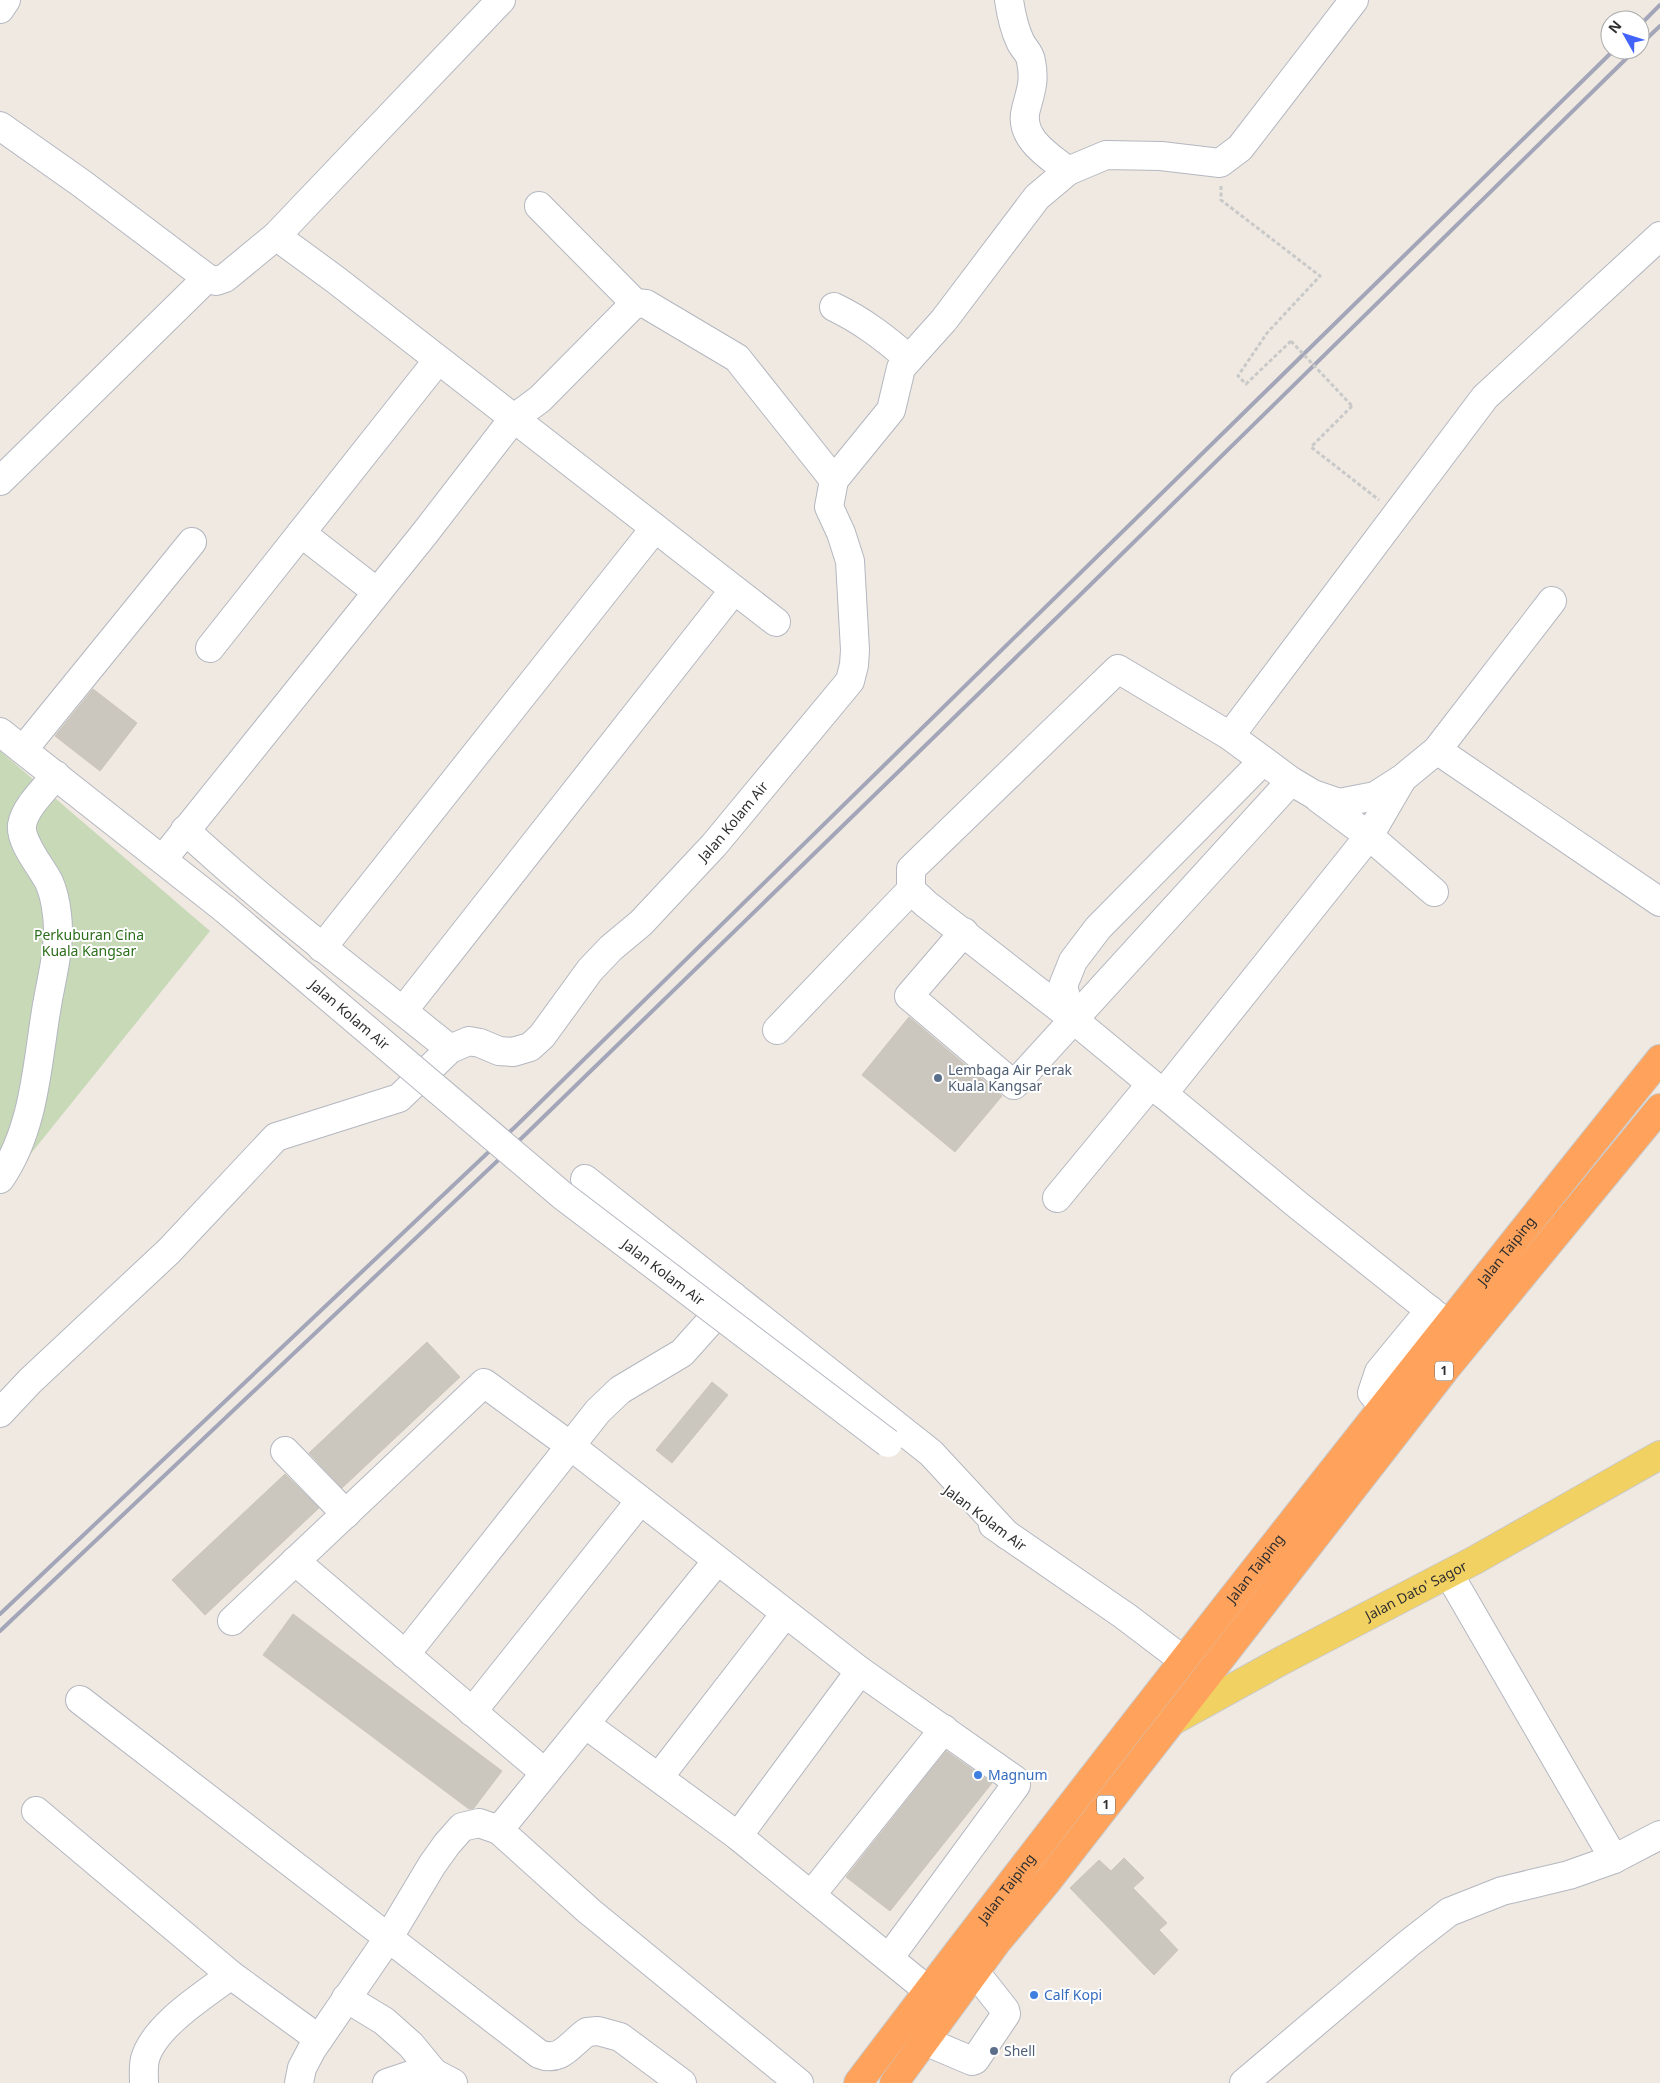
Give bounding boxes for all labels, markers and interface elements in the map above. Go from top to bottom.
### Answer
north arrow [1600,10,1650,60]
text: N [1604,16,1625,37]
street label: Jalan Kolam Air [692,777,772,867]
park label: Perkuburan Cina Kuala Kangsar [34,925,144,960]
street label: Jalan Kolam Air [304,974,394,1054]
place label: Lembaga Air Perak Kuala Kangsar [948,1060,1073,1095]
marker: Lembaga Air Perak Kuala Kangsar [932,1072,944,1084]
street label: Jalan Taiping [1472,1212,1540,1291]
street label: Jalan Kolam Air [617,1233,709,1310]
road number: 1 [1435,1362,1453,1380]
street label: Jalan Kolam Air [938,1479,1031,1555]
street label: Jalan Taiping [1220,1530,1288,1608]
street label: Jalan Dato' Sagor [1360,1556,1470,1626]
place label: Magnum [988,1765,1048,1784]
marker: Magnum [972,1769,984,1781]
road number: 1 [1097,1796,1115,1814]
street label: Jalan Taiping [972,1849,1039,1928]
place label: Calf Kopi [1044,1985,1102,2004]
marker: Calf Kopi [1028,1989,1040,2001]
place label: Shell [1004,2041,1035,2060]
marker: Shell [988,2045,1000,2057]

